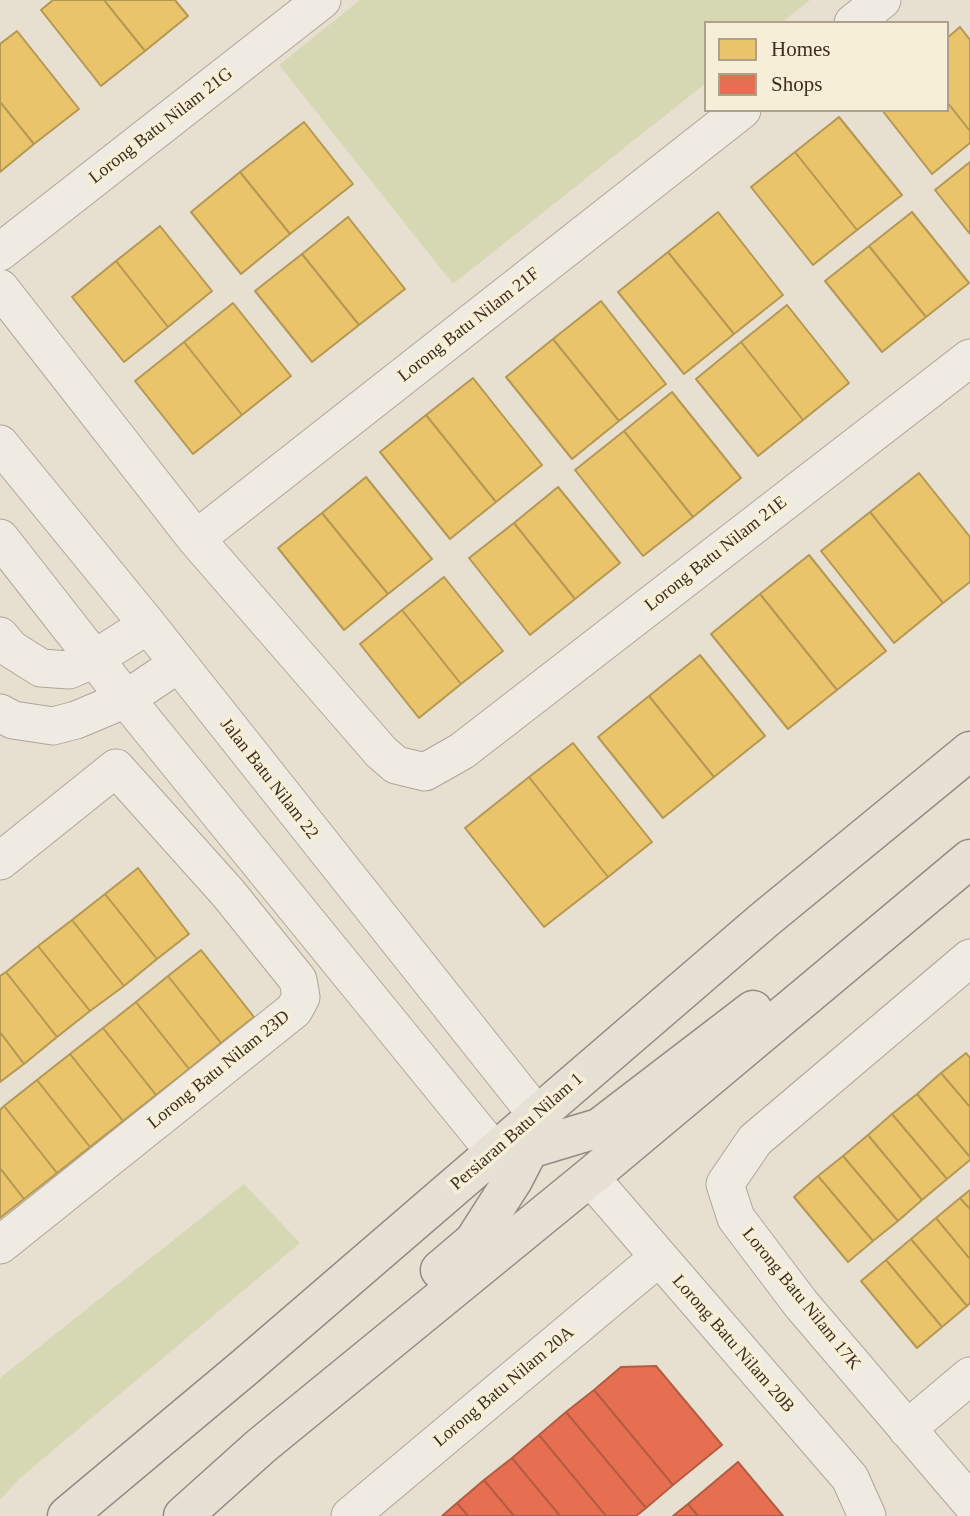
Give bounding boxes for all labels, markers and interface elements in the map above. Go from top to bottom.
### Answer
legend [704,21,949,112]
text: Homes [771,37,831,61]
street label: Lorong Batu Nilam 21G [85,63,237,189]
text: Shops [771,72,822,96]
street label: Lorong Batu Nilam 21F [394,263,544,387]
street label: Lorong Batu Nilam 21E [641,492,791,616]
street label: Jalan Batu Nilam 22 [215,714,323,844]
street label: Lorong Batu Nilam 23D [144,1006,294,1134]
street label: Persiaran Batu Nilam 1 [446,1069,588,1195]
street label: Lorong Batu Nilam 17K [737,1224,865,1374]
street label: Lorong Batu Nilam 20B [667,1271,799,1417]
street label: Lorong Batu Nilam 20A [429,1322,579,1452]

